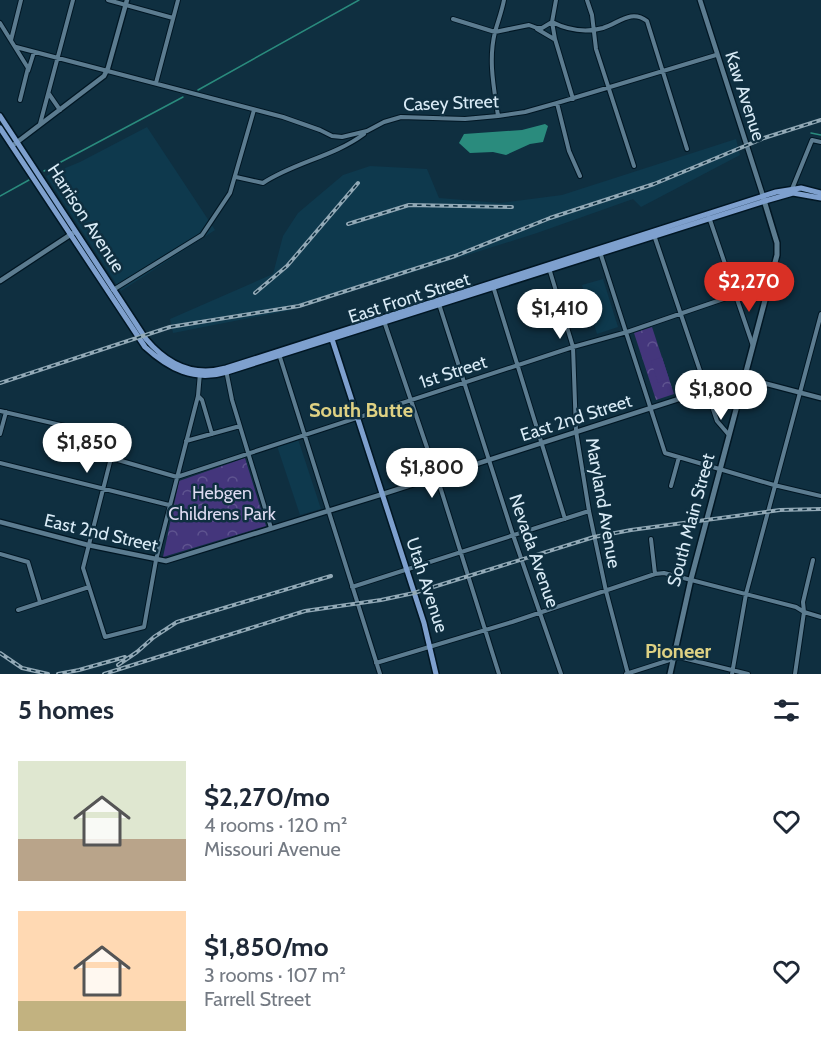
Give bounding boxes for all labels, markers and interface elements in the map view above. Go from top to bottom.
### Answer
street label: Kaw Avenue [720,48,770,144]
street label: Casey Street [403,90,499,116]
street label: Harrison Avenue [43,160,129,276]
pin: $2,270 [700,262,798,313]
street label: East Front Street [345,268,473,328]
text: $2,270 [718,269,780,293]
pin: $1,410 [511,289,609,340]
text: $1,410 [531,296,589,320]
street label: 1st Street [416,351,490,393]
pin: $1,800 [672,370,770,421]
text: $1,800 [689,377,753,401]
street label: East 2nd Street [517,390,635,446]
district label: South Butte [309,398,413,422]
pin: $1,850 [38,423,136,474]
text: $1,850 [57,430,117,454]
street label: Maryland Avenue [581,436,625,570]
pin: $1,800 [383,448,481,499]
street label: South Main Street [663,451,719,589]
text: $1,800 [400,455,464,479]
park label: Hebgen Childrens Park [168,482,277,525]
street label: Nevada Avenue [504,491,564,611]
street label: East 2nd Street [42,509,160,557]
street label: Utah Avenue [401,535,453,635]
district label: Pioneer [645,639,712,663]
text: 5 homes [18,694,114,726]
icon: filters [770,694,803,727]
text: $2,270/mo [204,781,330,813]
icon: home [66,785,138,857]
icon: heart [770,805,803,838]
text: 4 rooms · 120 m² [204,813,347,837]
text: Missouri Avenue [204,837,341,861]
text: $1,850/mo [204,931,328,963]
icon: home [66,935,138,1007]
icon: heart [770,955,803,988]
text: 3 rooms · 107 m² [204,963,346,987]
text: Farrell Street [204,987,311,1011]

